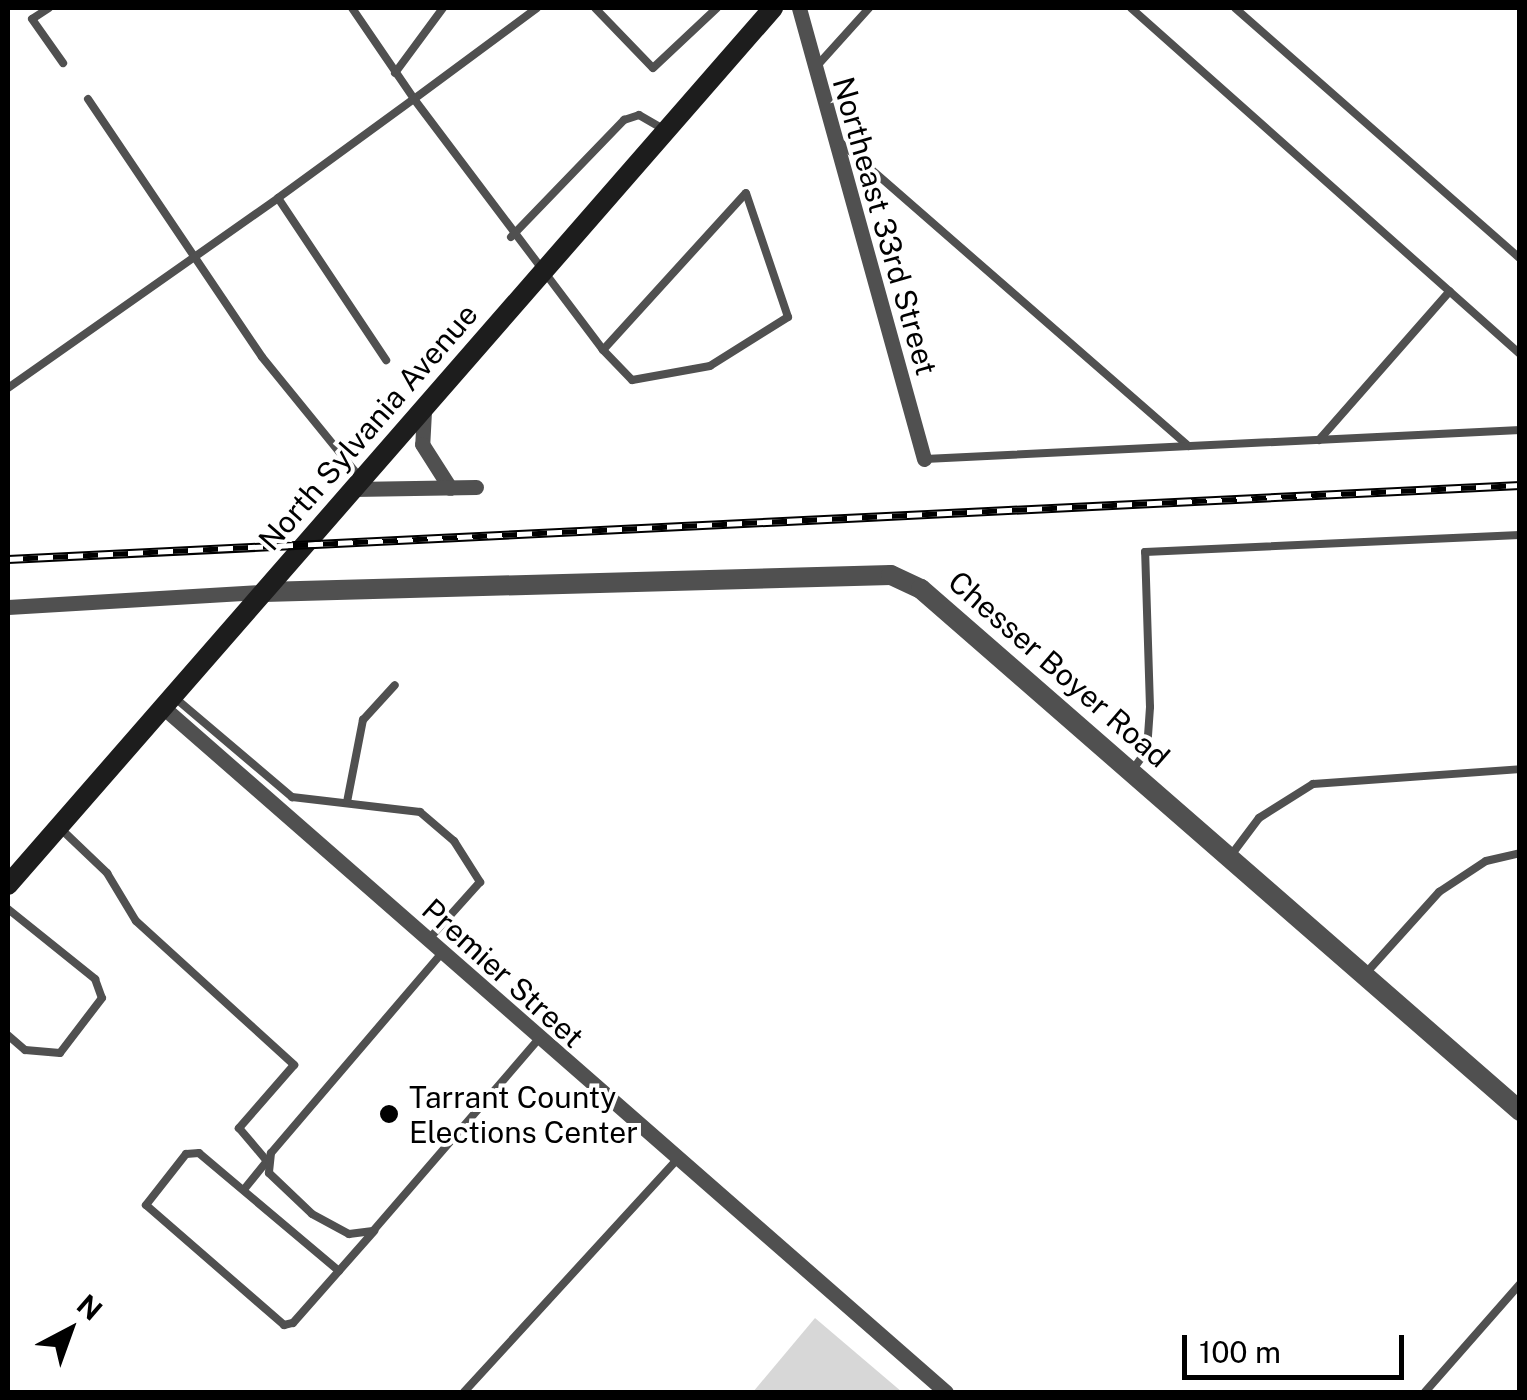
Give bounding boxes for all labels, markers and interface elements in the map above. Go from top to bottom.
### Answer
street label: Northeast 33rd Street [825,73,945,379]
street label: North Sylvania Avenue [251,296,485,558]
street label: Chesser Boyer Road [941,563,1177,775]
street label: Premier Street [415,891,591,1055]
place label: Tarrant County Elections Center [409,1079,638,1150]
marker: Tarrant County Elections Center [378,1103,400,1125]
north arrow [20,1280,120,1380]
text: N [71,1287,109,1327]
scale bar [1187,1315,1410,1377]
text: 100 m [1199,1334,1281,1370]

